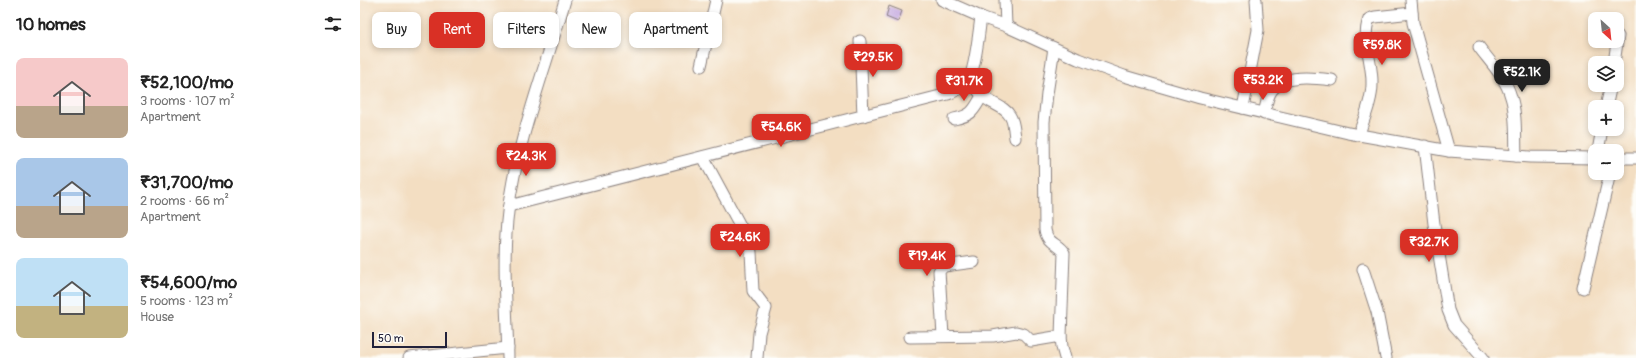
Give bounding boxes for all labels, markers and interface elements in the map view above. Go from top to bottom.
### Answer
chip: Buy [372,12,421,48]
chip: Rent [429,12,485,48]
chip: Filters [493,12,559,48]
chip: New [567,12,621,48]
chip: Apartment [629,12,722,48]
north arrow [1588,12,1624,48]
map controls [1588,12,1624,180]
icon: filters [322,13,344,35]
text: 10 homes [16,14,86,35]
pin: ₹59.8K [1349,32,1415,66]
text: ₹59.8K [1363,37,1401,53]
pin: ₹29.5K [840,44,906,78]
text: ₹29.5K [853,49,893,65]
button: layers [1588,56,1624,92]
pin: ₹52.1K [1489,59,1555,93]
text: ₹52.1K [1503,64,1541,80]
pin: ₹53.2K [1230,67,1296,101]
pin: ₹31.7K [931,68,997,102]
text: ₹52,100/mo [140,72,233,93]
text: ₹53.2K [1243,72,1283,88]
text: ₹31.7K [945,73,983,89]
icon: home [48,74,96,122]
text: 3 rooms · 107 m² [140,93,235,109]
button: + [1588,100,1624,136]
text: Apartment [140,109,201,125]
pin: ₹54.6K [748,114,814,148]
text: ₹54.6K [761,119,801,135]
pin: ₹24.3K [493,143,559,177]
button: − [1588,144,1624,180]
text: ₹24.3K [506,148,546,164]
text: ₹31,700/mo [140,172,233,193]
icon: home [48,174,96,222]
text: 2 rooms · 66 m² [140,193,229,209]
text: Apartment [140,209,201,225]
pin: ₹24.6K [707,224,773,258]
text: ₹24.6K [720,229,760,245]
pin: ₹32.7K [1396,229,1462,263]
text: ₹32.7K [1409,234,1449,250]
pin: ₹19.4K [894,243,960,277]
text: ₹19.4K [908,248,946,264]
text: ₹54,600/mo [140,272,237,293]
icon: home [48,274,96,322]
text: 5 rooms · 123 m² [140,293,233,309]
text: House [140,309,174,325]
scale bar [372,330,447,349]
text: 50 m [378,332,404,345]

